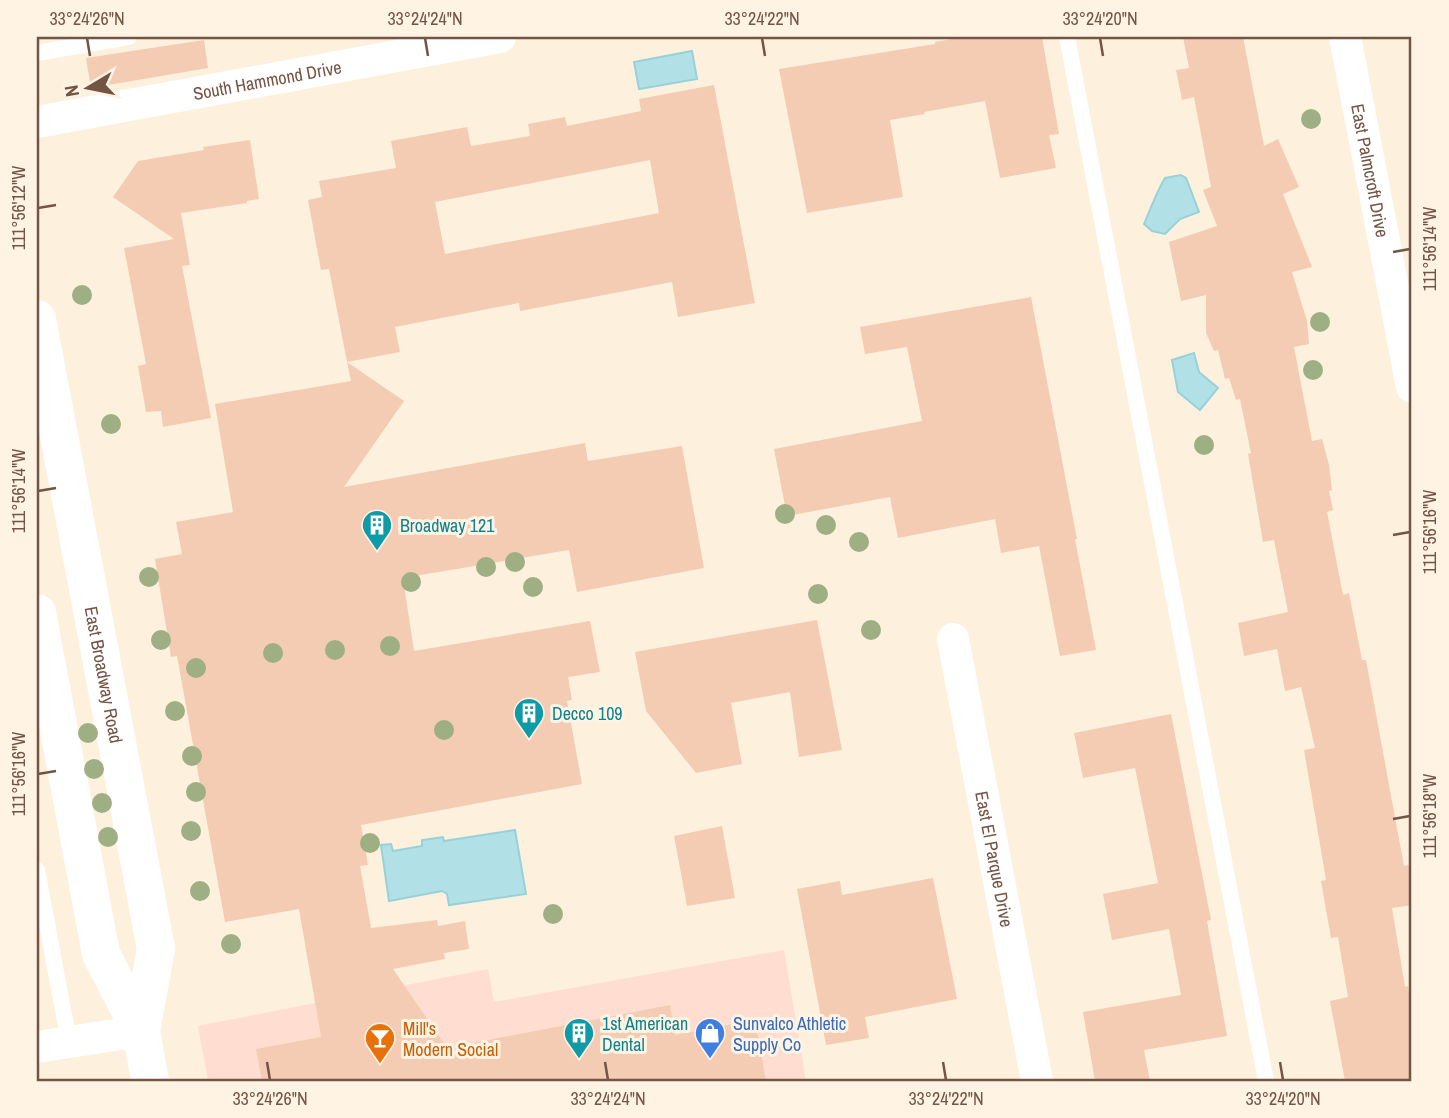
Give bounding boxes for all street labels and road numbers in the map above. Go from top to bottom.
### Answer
street label: South Hammond Drive [191,54,343,106]
street label: East Palmcroft Drive [1346,102,1396,239]
street label: East Broadway Road [79,604,129,745]
street label: East El Parque Drive [970,789,1020,929]

